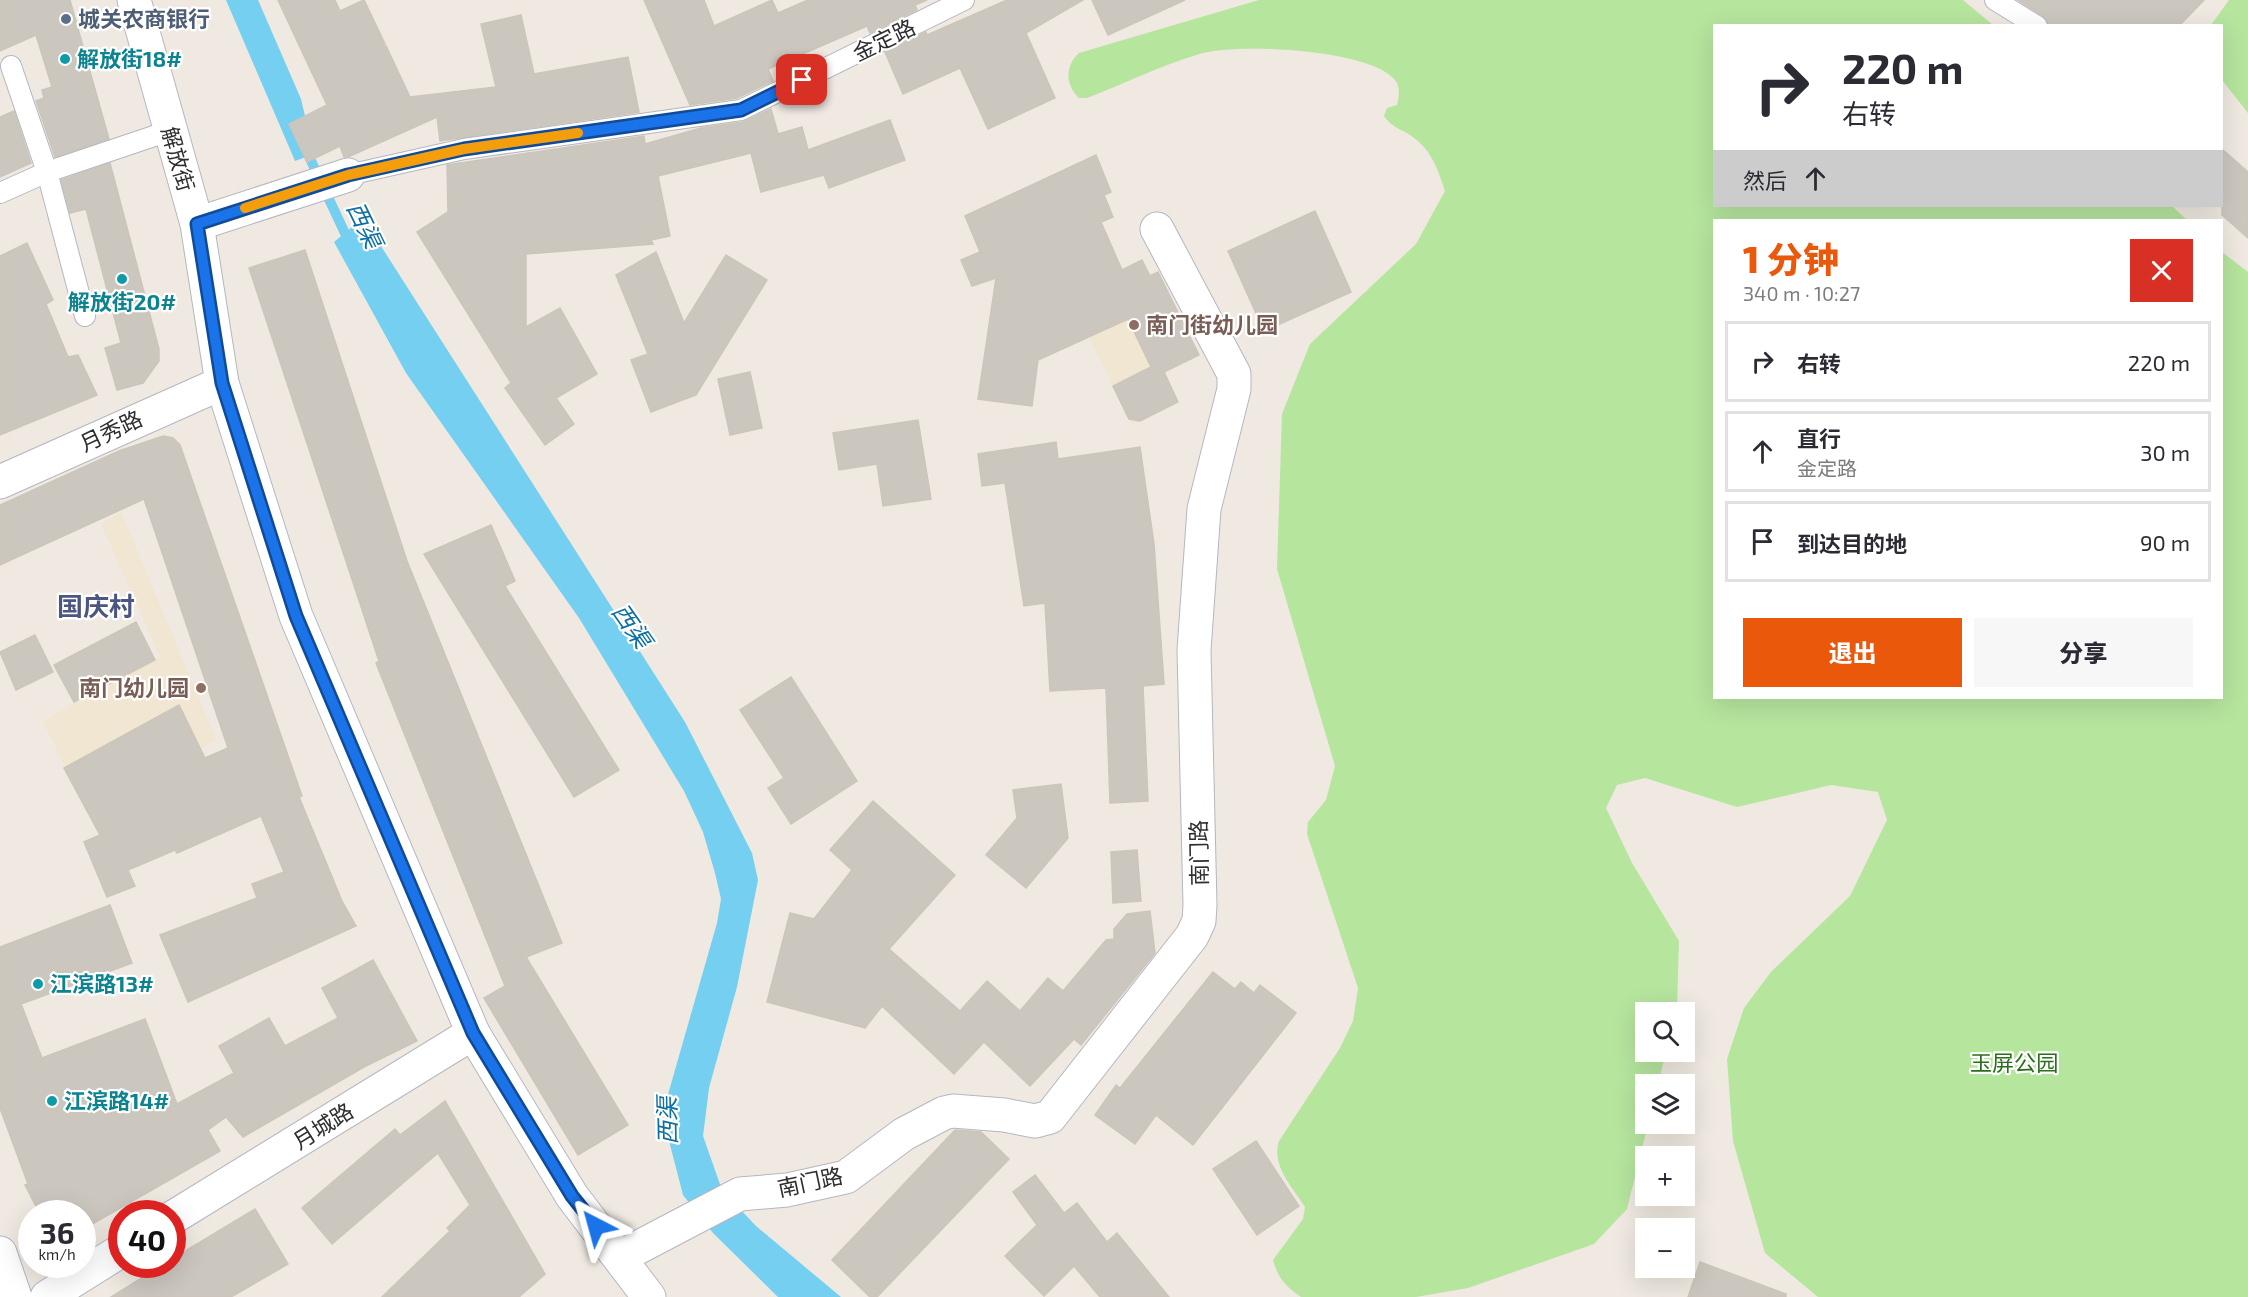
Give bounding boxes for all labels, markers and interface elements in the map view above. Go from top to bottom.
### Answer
place label: 城关农商银行 [78,5,210,31]
marker: 城关农商银行 [59,12,73,26]
street label: 金定路 [848,13,919,65]
text: 220 m [1842,42,1963,92]
place label: 解放街18# [77,45,182,71]
icon: right [1743,48,1821,126]
marker: 解放街18# [58,52,72,66]
pin [776,54,827,105]
icon: arrive [785,63,818,96]
text: 右转 [1842,97,1896,129]
street label: 解放街 [157,123,201,194]
icon: ahead [1799,162,1832,195]
text: 然后 [1743,167,1787,193]
water label: 西渠 [342,196,390,255]
text: 1 分钟 [1743,237,1839,280]
button: close [2130,239,2193,302]
marker: 解放街20# [115,272,129,286]
text: 340 m · 10:27 [1743,281,1860,305]
place label: 解放街20# [68,288,176,314]
place label: 南门街幼儿园 [1146,311,1278,337]
marker: 南门街幼儿园 [1127,318,1141,332]
icon: right [1746,345,1779,378]
text: 220 m [2128,349,2190,375]
text: 右转 [1797,350,1841,376]
street label: 月秀路 [75,404,146,456]
text: 直行 [1797,425,1841,451]
icon: ahead [1746,435,1779,468]
text: 30 m [2140,439,2190,465]
text: 金定路 [1797,456,1857,480]
icon: arrive [1746,525,1779,558]
text: 90 m [2140,529,2190,555]
text: 到达目的地 [1797,530,1907,556]
district label: 国庆村 [57,590,135,621]
water label: 西渠 [607,597,660,656]
button: 退出 [1743,618,1962,687]
button: 分享 [1974,618,2193,687]
place label: 南门幼儿园 [79,674,189,700]
marker: 南门幼儿园 [194,681,208,695]
street label: 南门路 [1184,820,1212,886]
place label: 江滨路13# [50,970,154,996]
marker: 江滨路13# [31,977,45,991]
map controls [1635,1002,1695,1278]
button: search [1635,1002,1695,1062]
park label: 玉屏公园 [1970,1049,2058,1075]
button: layers [1635,1074,1695,1134]
place label: 江滨路14# [64,1087,169,1113]
marker: 江滨路14# [45,1094,59,1108]
water label: 西渠 [652,1094,681,1145]
street label: 月城路 [288,1097,357,1154]
button: + [1635,1146,1695,1206]
street label: 南门路 [775,1161,845,1201]
position arrow [564,1194,628,1258]
speed limit sign: 40 [108,1200,186,1278]
text: 36 [40,1214,74,1250]
button: − [1635,1218,1695,1278]
text: km/h [38,1245,76,1263]

